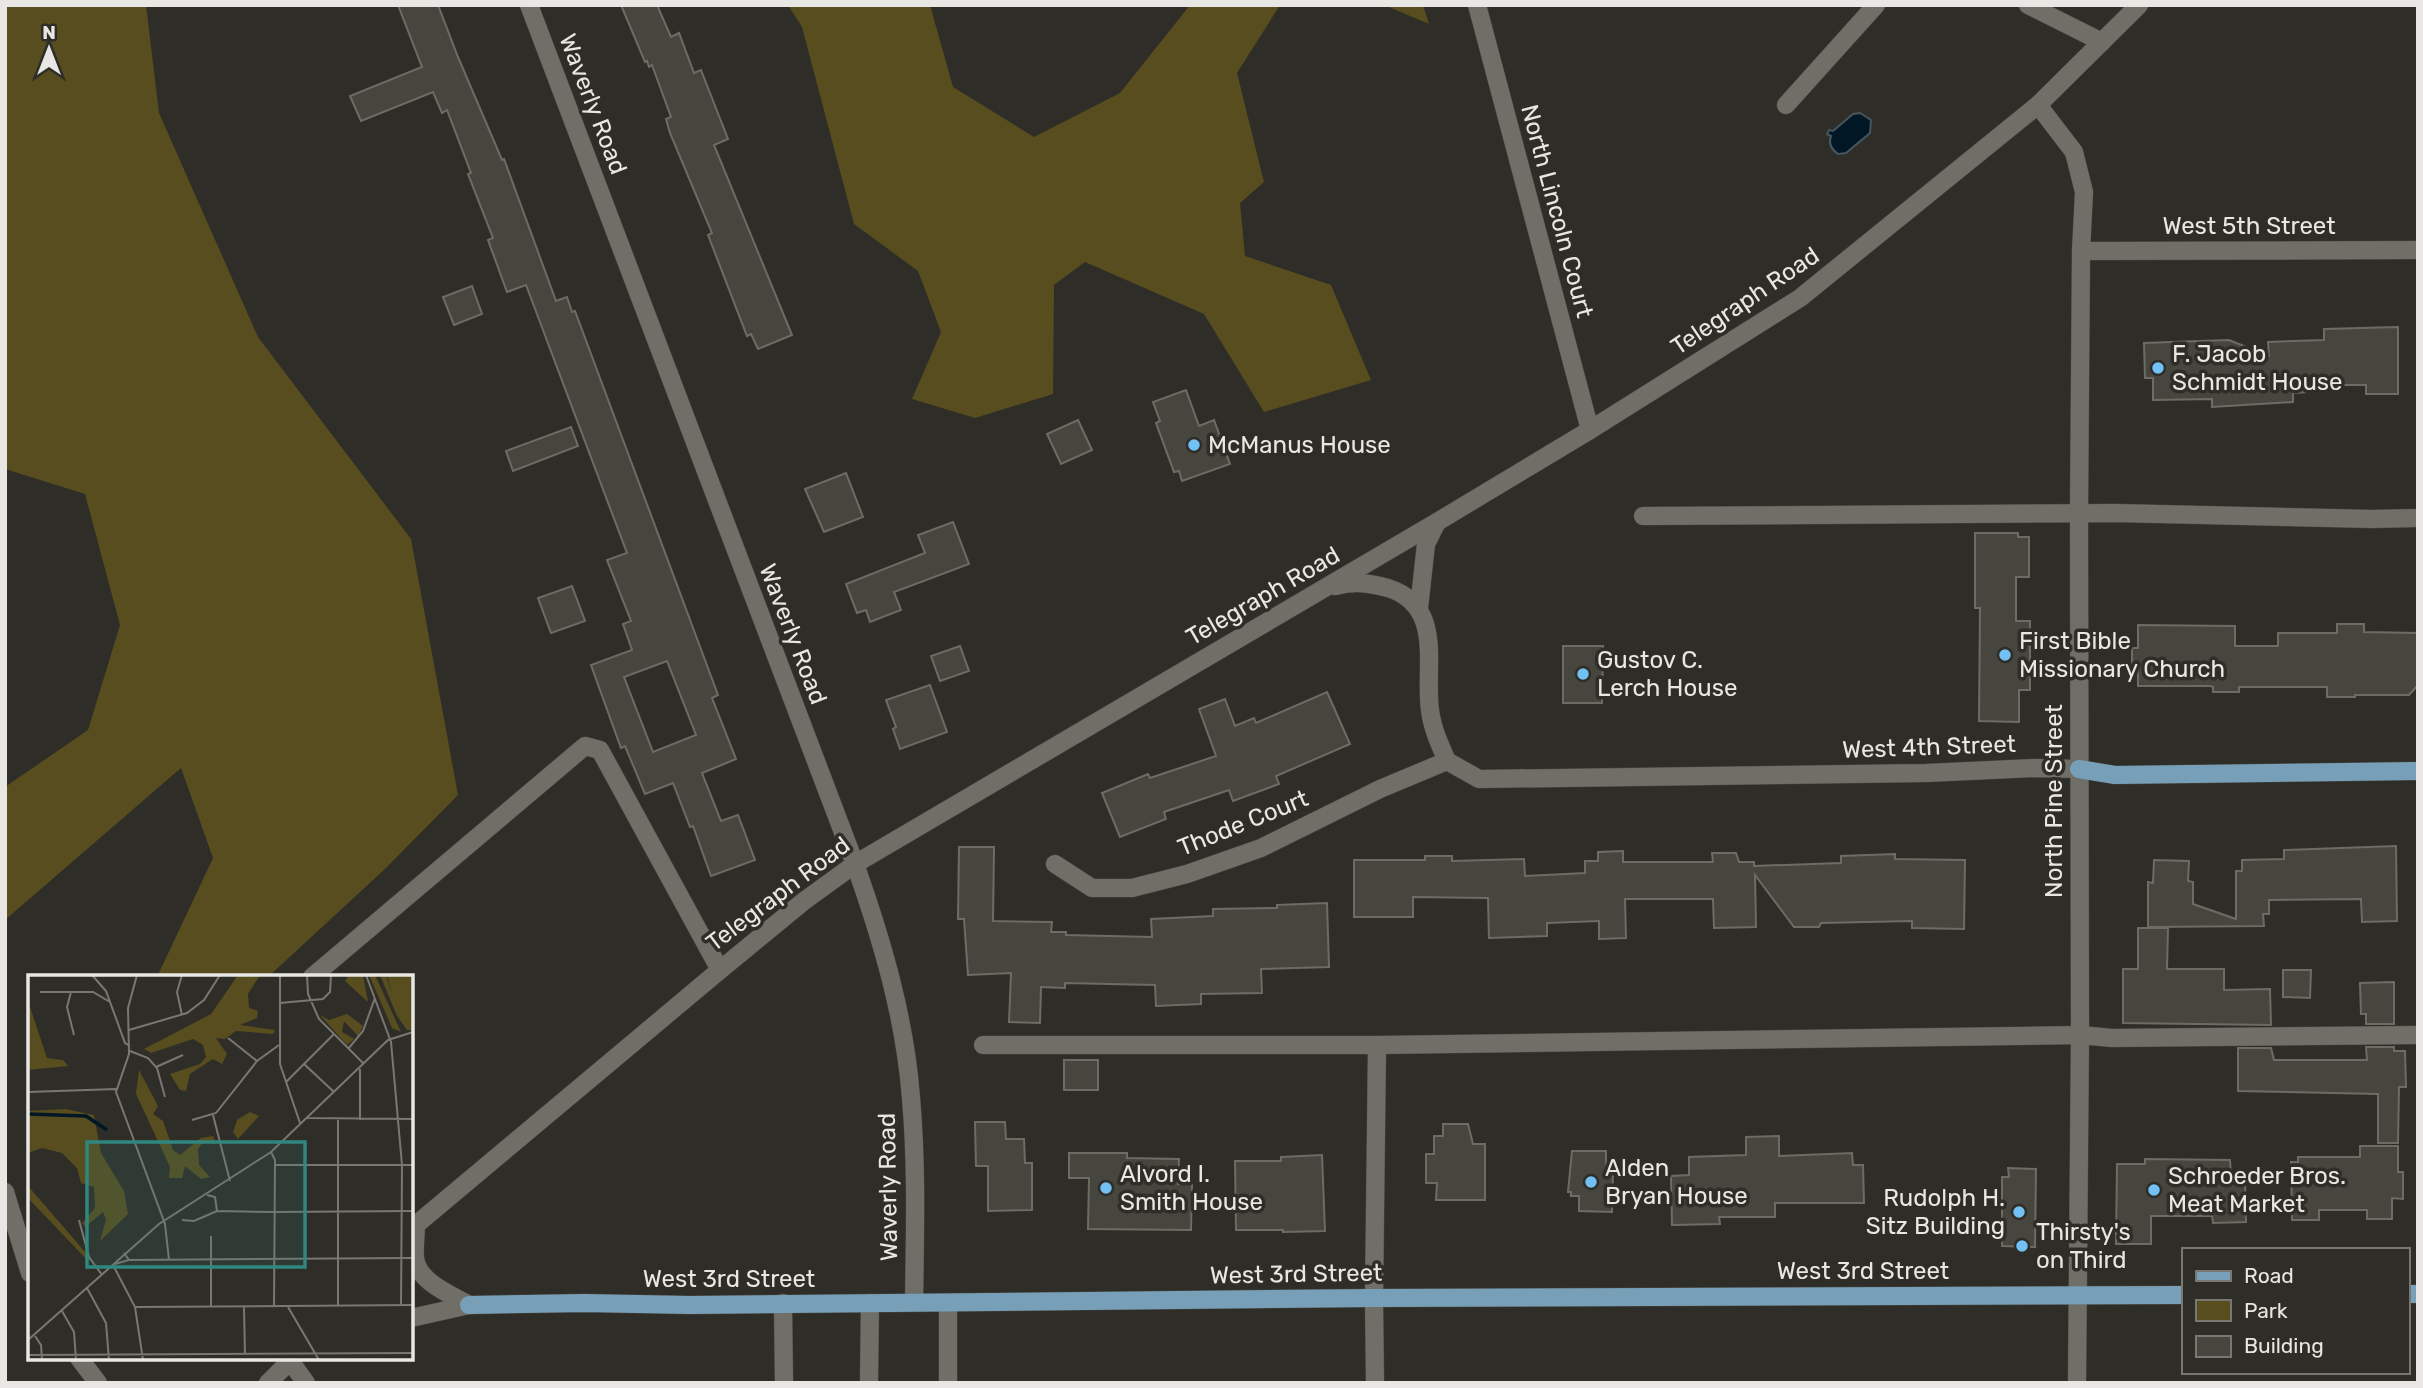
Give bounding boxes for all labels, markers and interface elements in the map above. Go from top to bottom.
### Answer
north arrow [14,14,84,84]
text: N [42,21,56,44]
street label: Waverly Road [553,30,633,178]
street label: North Lincoln Court [1515,101,1599,321]
street label: West 5th Street [2162,212,2336,240]
street label: Telegraph Road [1666,241,1824,361]
place label: F. Jacob Schmidt House [2172,340,2343,396]
marker: F. Jacob Schmidt House [2150,360,2166,376]
place label: McManus House [1208,431,1391,459]
marker: McManus House [1186,437,1202,453]
street label: Telegraph Road [1181,541,1345,651]
street label: Waverly Road [753,560,833,708]
place label: First Bible Missionary Church [2019,627,2225,683]
place label: Gustov C. Lerch House [1597,646,1737,702]
marker: First Bible Missionary Church [1997,647,2013,663]
marker: Gustov C. Lerch House [1575,666,1591,682]
street label: North Pine Street [2040,704,2068,898]
street label: West 4th Street [1842,730,2016,764]
street label: Thode Court [1174,784,1312,862]
street label: Telegraph Road [701,831,855,957]
inset map [28,975,413,1360]
street label: Waverly Road [873,1113,903,1261]
place label: Alden Bryan House [1605,1154,1748,1210]
place label: Alvord I. Smith House [1120,1160,1263,1216]
place label: Schroeder Bros. Meat Market [2168,1162,2346,1218]
marker: Alden Bryan House [1583,1174,1599,1190]
marker: Alvord I. Smith House [1098,1180,1114,1196]
marker: Schroeder Bros. Meat Market [2146,1182,2162,1198]
place label: Rudolph H. Sitz Building [1866,1184,2005,1240]
marker: Rudolph H. Sitz Building [2011,1204,2027,1220]
place label: Thirsty's on Third [2036,1218,2131,1274]
marker: Thirsty's on Third [2014,1238,2030,1254]
legend [2182,1248,2409,1374]
street label: West 3rd Street [1777,1257,1949,1285]
street label: West 3rd Street [1210,1258,1382,1290]
text: Road [2244,1263,2294,1288]
street label: West 3rd Street [643,1265,815,1293]
text: Park [2244,1298,2288,1323]
text: Building [2244,1333,2324,1358]

